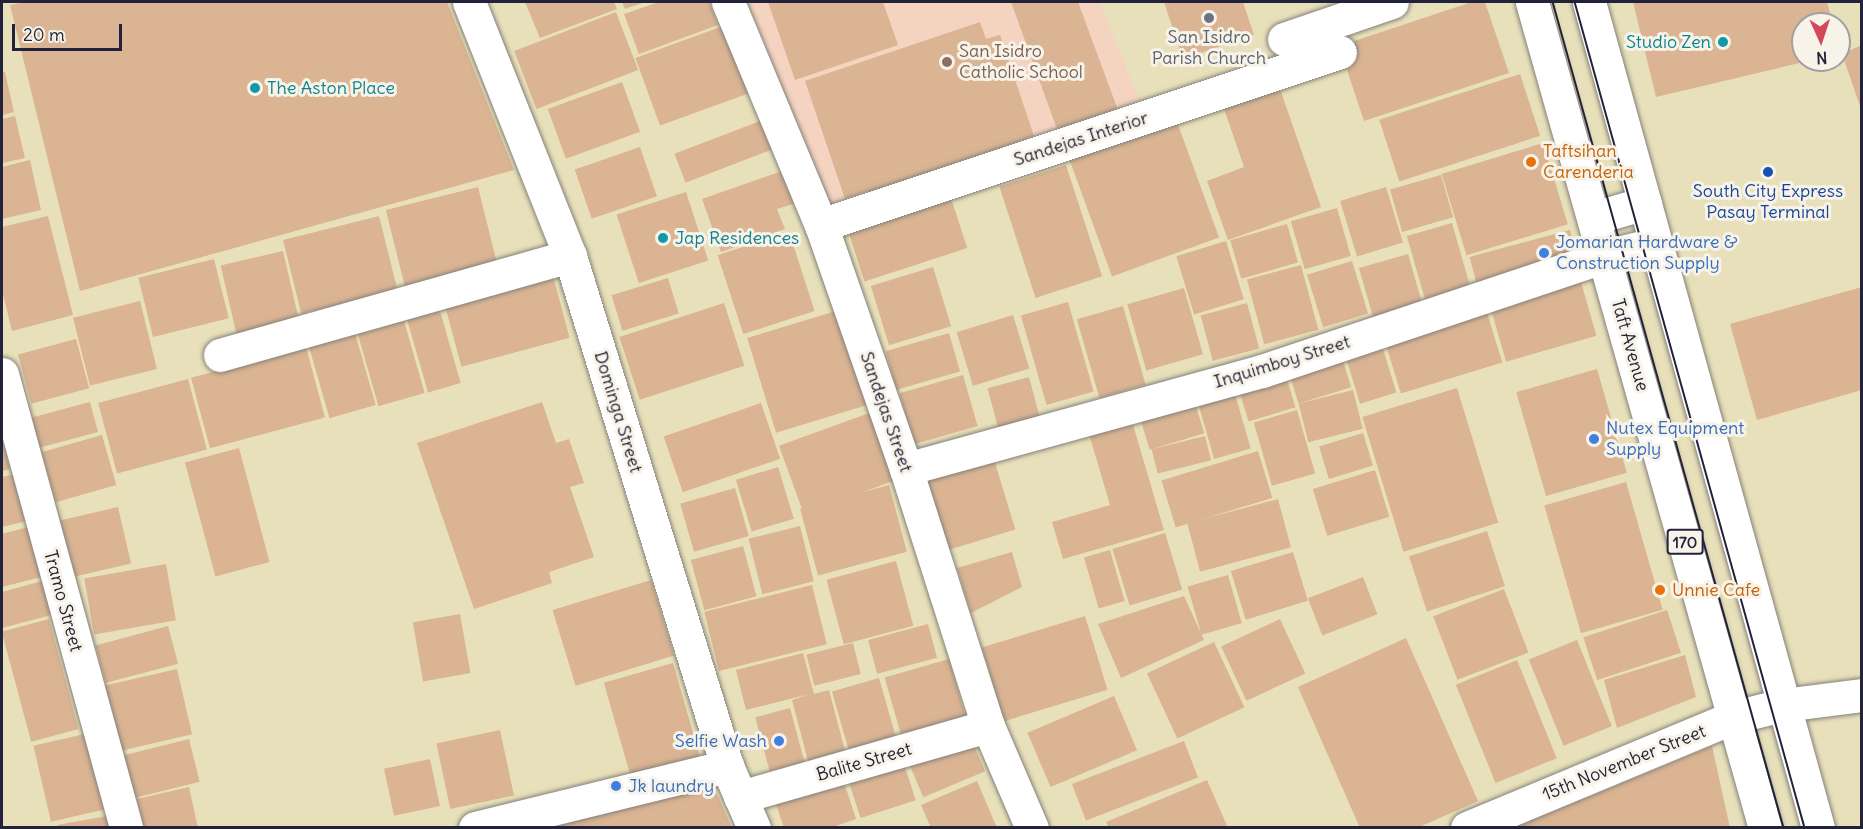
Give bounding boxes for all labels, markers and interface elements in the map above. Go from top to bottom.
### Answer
marker: San Isidro Parish Church [1202,11,1216,25]
scale bar [15,12,124,50]
north arrow [1791,12,1851,72]
text: 20 m [23,23,65,46]
place label: San Isidro Parish Church [1152,27,1266,70]
place label: Studio Zen [1626,31,1711,53]
marker: Studio Zen [1716,35,1730,49]
place label: San Isidro Catholic School [959,41,1083,84]
text: N [1816,48,1828,68]
marker: San Isidro Catholic School [940,55,954,69]
place label: The Aston Place [267,77,395,99]
marker: The Aston Place [248,81,262,95]
street label: Sandejas Interior [1011,107,1151,171]
place label: Taftsihan Carenderia [1543,141,1634,184]
marker: Taftsihan Carenderia [1524,155,1538,169]
marker: South City Express Pasay Terminal [1761,165,1775,179]
place label: South City Express Pasay Terminal [1693,181,1843,224]
place label: Jap Residences [675,227,799,249]
marker: Jap Residences [656,231,670,245]
place label: Jomarian Hardware & Construction Supply [1556,232,1738,274]
marker: Jomarian Hardware & Construction Supply [1537,246,1551,260]
street label: Taft Avenue [1607,296,1653,394]
street label: Inquimboy Street [1211,331,1353,393]
street label: Dominga Street [589,349,647,475]
street label: Sandejas Street [855,349,917,475]
place label: Nutex Equipment Supply [1606,418,1744,460]
marker: Nutex Equipment Supply [1587,432,1601,446]
road number: 170 [1666,529,1704,555]
street label: Tramo Street [39,548,87,654]
place label: Unnie Cafe [1672,579,1760,601]
marker: Unnie Cafe [1653,583,1667,597]
street label: 15th November Street [1539,720,1709,806]
place label: Selfie Wash [675,730,767,752]
marker: Selfie Wash [772,734,786,748]
street label: Balite Street [814,738,914,786]
place label: Jk laundry [628,775,714,797]
marker: Jk laundry [609,779,623,793]

